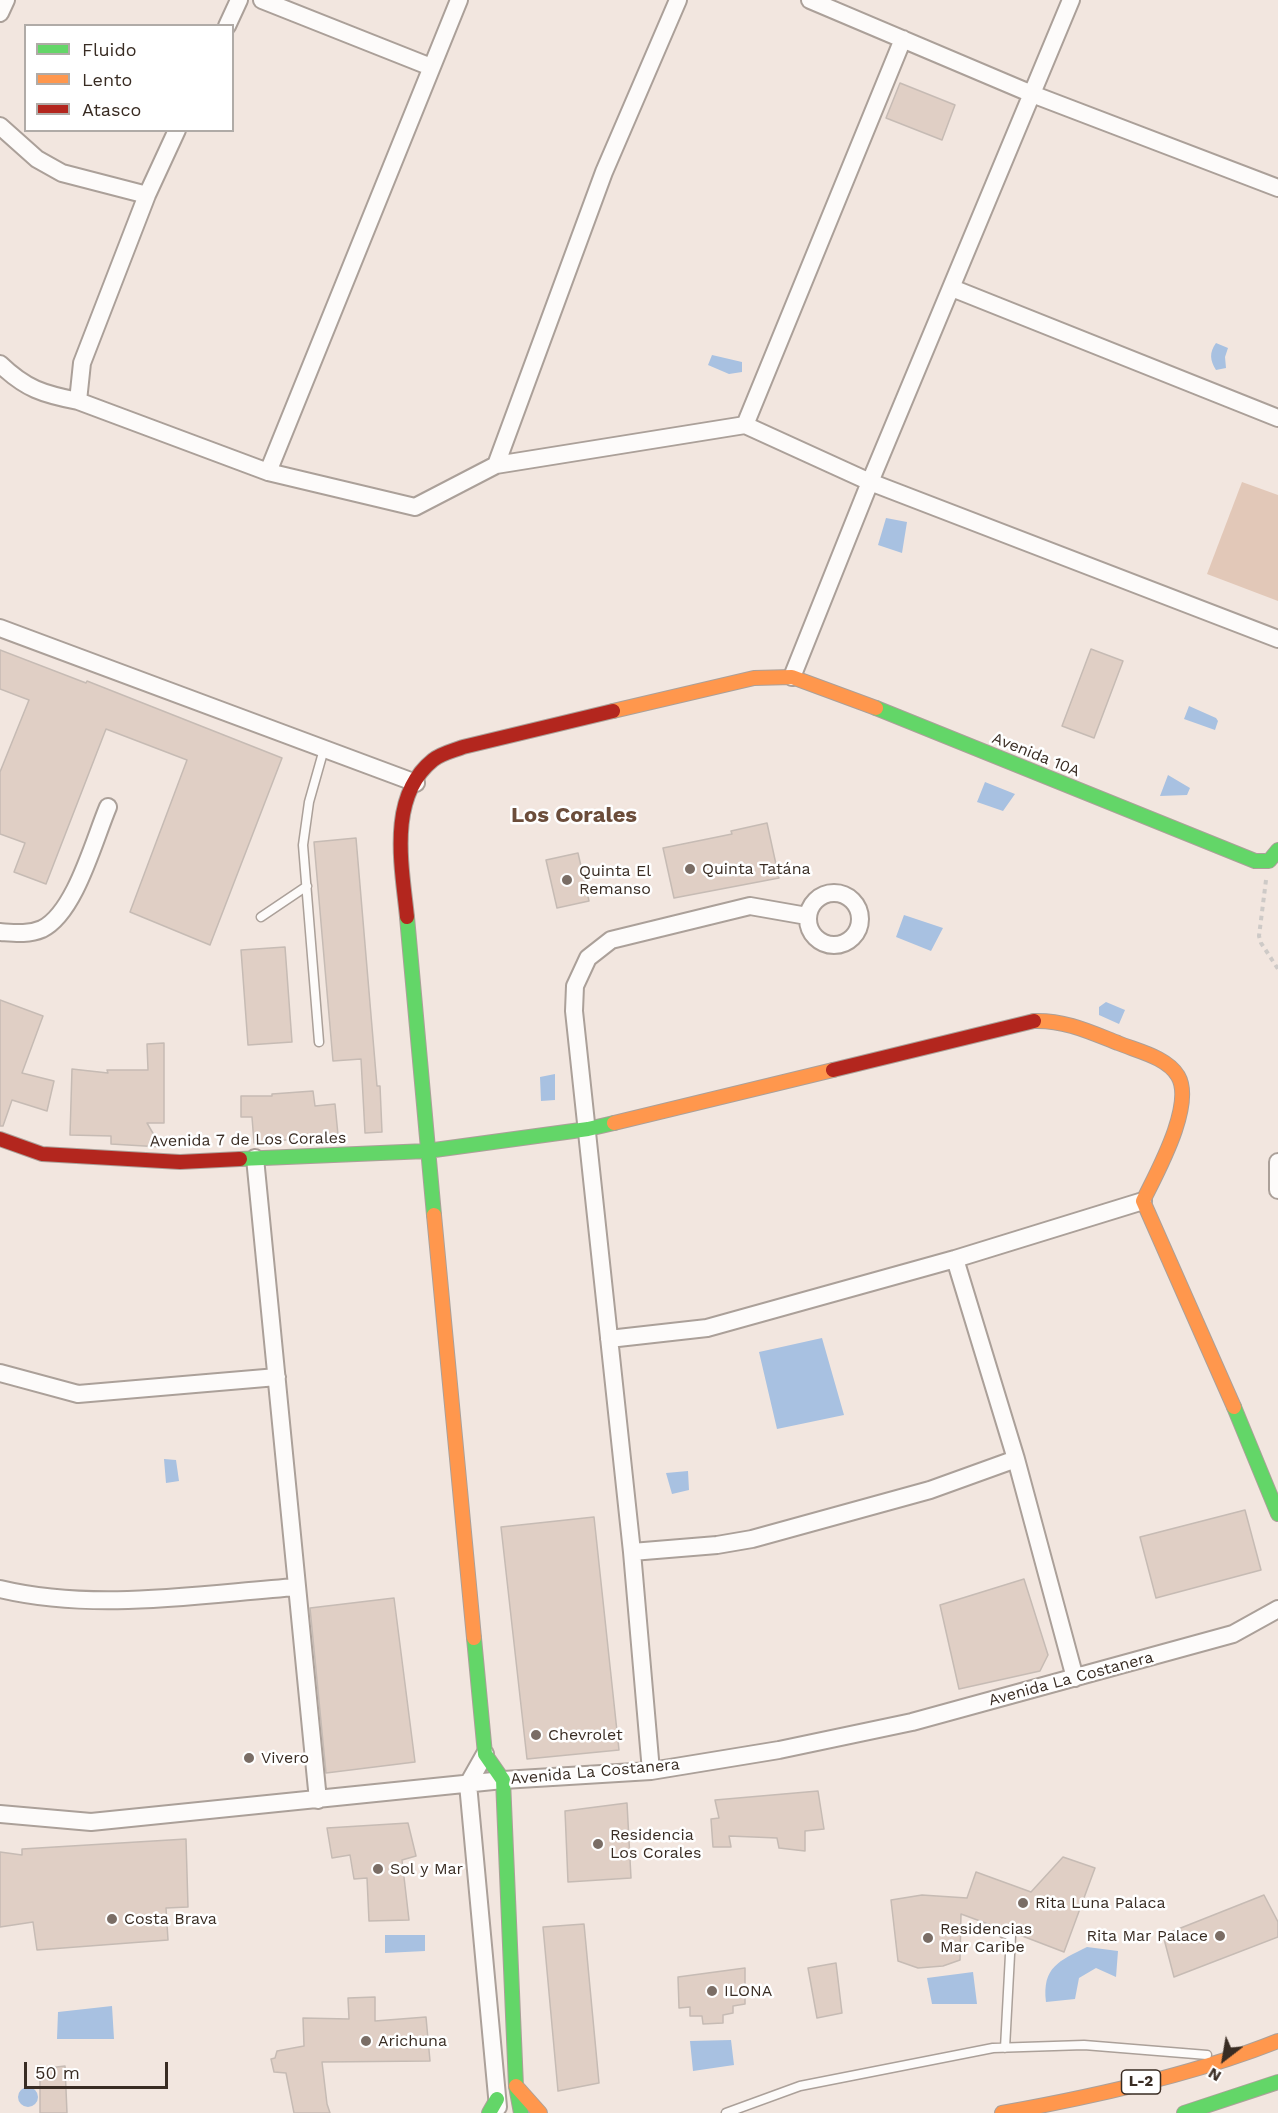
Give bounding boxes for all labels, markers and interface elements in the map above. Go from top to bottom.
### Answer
legend [24,24,234,132]
text: Fluido [82,39,136,60]
text: Lento [82,69,132,90]
text: Atasco [82,99,141,120]
street label: Avenida 10A [989,729,1083,781]
district label: Los Corales [511,803,637,829]
place label: Quinta Tatána [702,859,811,879]
place label: Quinta El Remanso [579,861,651,899]
marker: Quinta Tatána [683,862,697,876]
marker: Quinta El Remanso [560,873,574,887]
street label: Avenida 7 de Los Corales [149,1129,347,1151]
street label: Avenida La Costanera [987,1648,1155,1710]
place label: Chevrolet [548,1725,623,1745]
marker: Chevrolet [529,1728,543,1742]
place label: Vivero [261,1748,309,1768]
marker: Vivero [242,1751,256,1765]
street label: Avenida La Costanera [510,1755,680,1789]
place label: Residencia Los Corales [610,1825,701,1863]
marker: Residencia Los Corales [591,1837,605,1851]
place label: Sol y Mar [390,1859,463,1879]
marker: Sol y Mar [371,1862,385,1876]
place label: Rita Luna Palaca [1035,1893,1165,1913]
marker: Rita Luna Palaca [1016,1896,1030,1910]
place label: Costa Brava [124,1909,217,1929]
marker: Costa Brava [105,1912,119,1926]
place label: Residencias Mar Caribe [940,1919,1032,1957]
place label: Rita Mar Palace [1086,1926,1208,1946]
marker: Rita Mar Palace [1213,1929,1227,1943]
marker: Residencias Mar Caribe [921,1931,935,1945]
place label: ILONA [724,1981,772,2001]
marker: ILONA [705,1984,719,1998]
north arrow [1194,2029,1254,2089]
place label: Arichuna [378,2031,447,2051]
marker: Arichuna [359,2034,373,2048]
scale bar [27,2050,171,2088]
text: 50 m [35,2062,80,2083]
text: N [1205,2064,1224,2086]
road number: L-2 [1122,2070,1160,2094]

